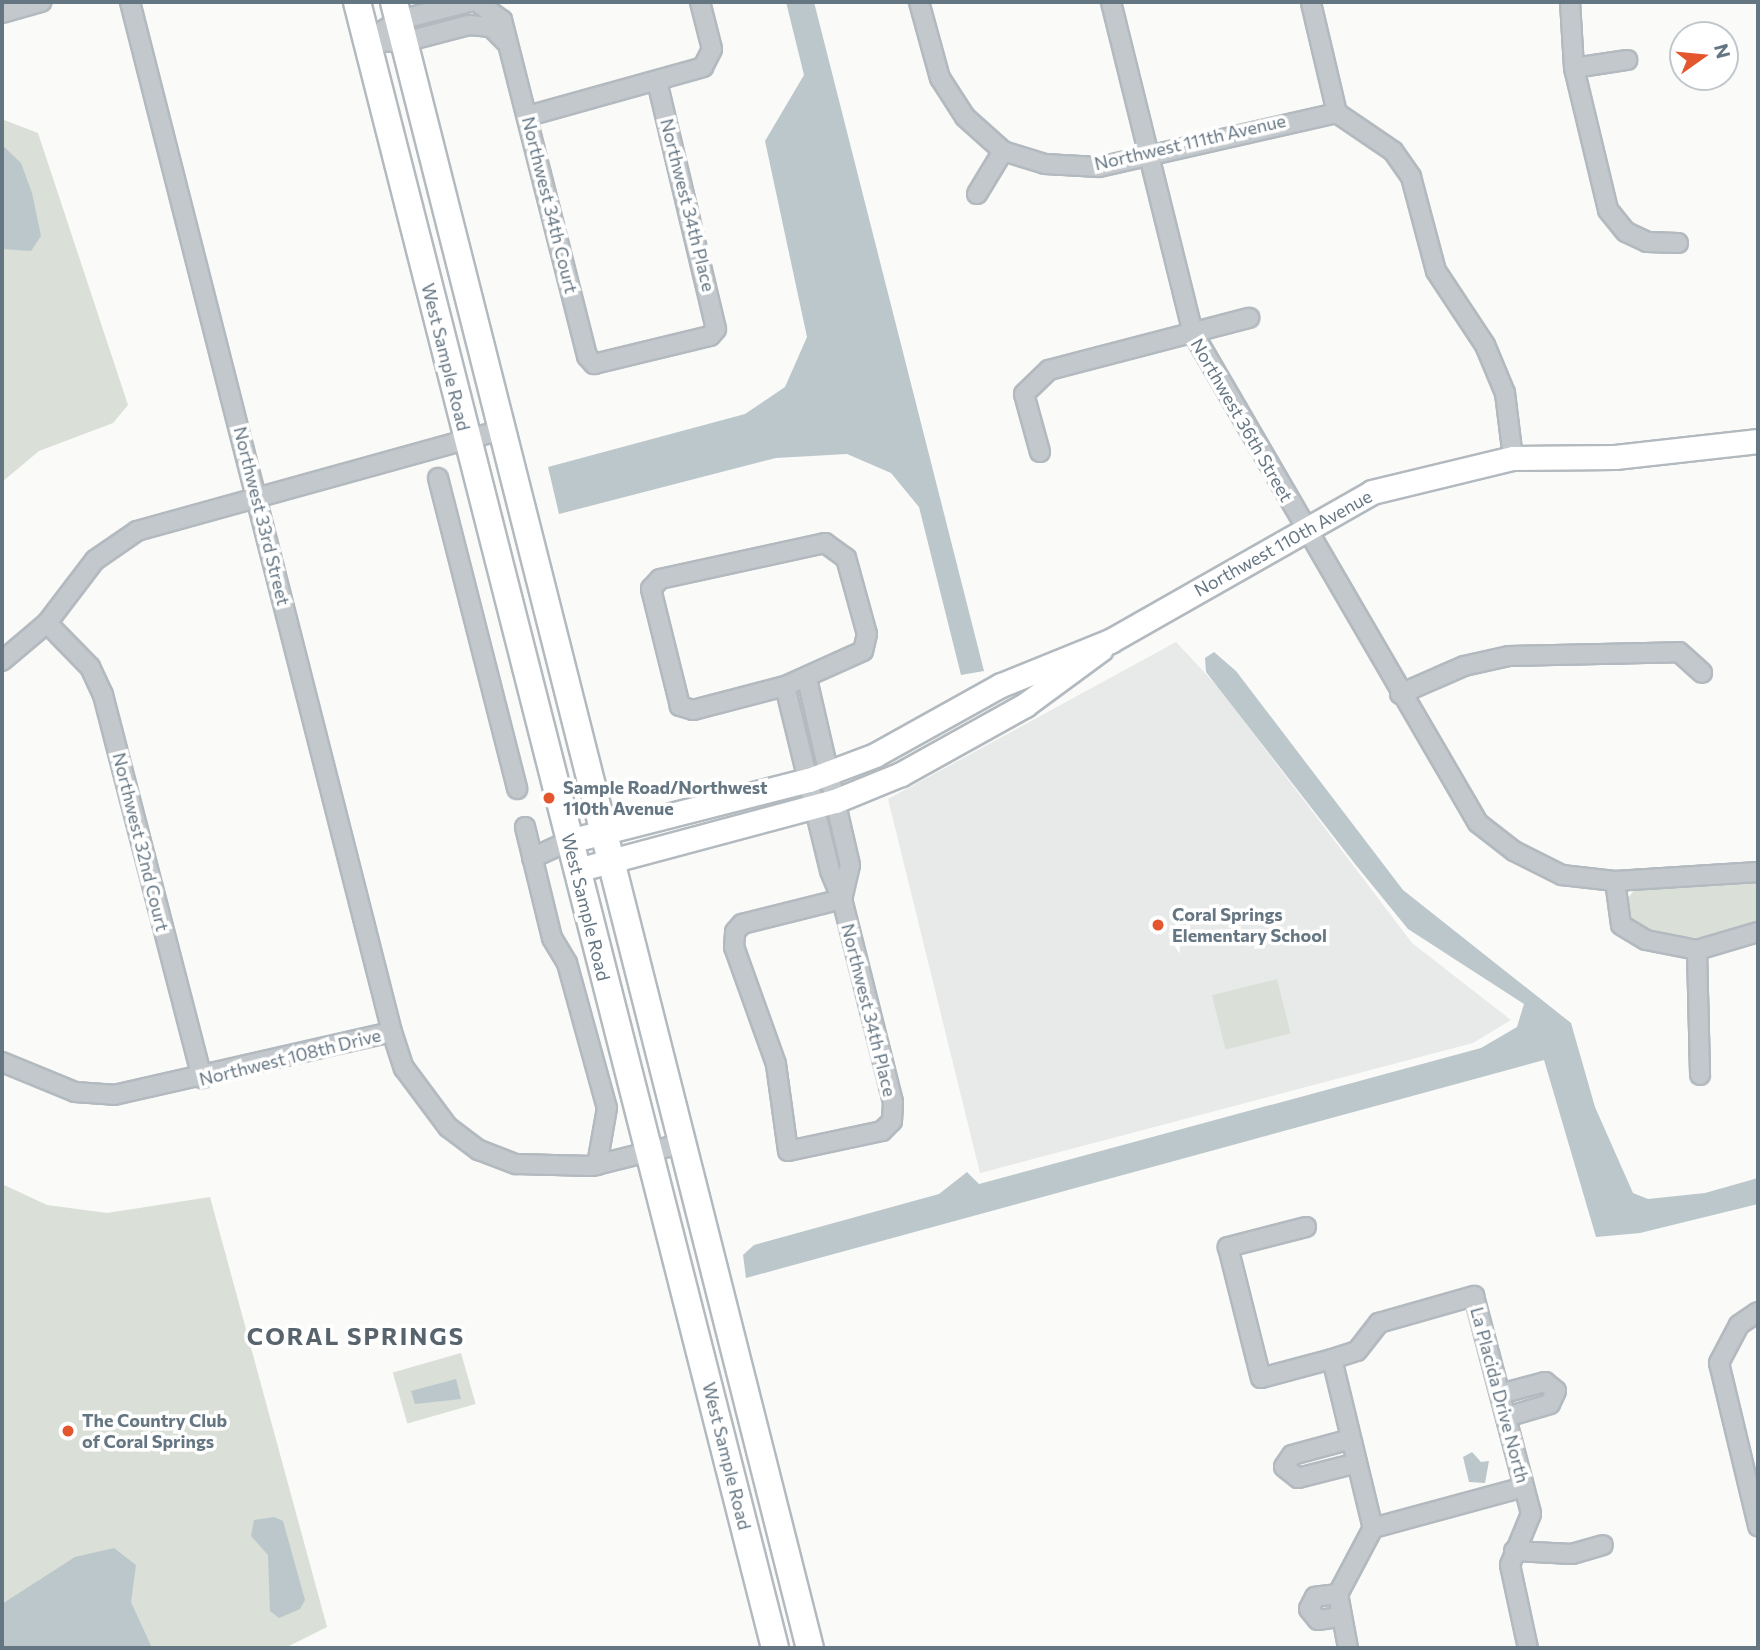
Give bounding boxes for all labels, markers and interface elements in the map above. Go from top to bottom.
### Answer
north arrow [1669,21,1739,91]
text: N [1710,41,1736,61]
street label: Northwest 111th Avenue [1092,109,1288,175]
street label: Northwest 34th Court [518,114,582,296]
street label: Northwest 34th Place [656,116,720,294]
street label: West Sample Road [417,281,475,433]
street label: Northwest 36th Street [1186,335,1298,505]
street label: Northwest 33rd Street [229,424,295,608]
street label: Northwest 110th Avenue [1190,485,1376,601]
street label: Northwest 32nd Court [108,750,174,934]
place label: Sample Road/Northwest 110th Avenue [563,777,768,820]
marker: Sample Road/Northwest 110th Avenue [541,790,557,806]
street label: West Sample Road [557,831,615,983]
place label: Coral Springs Elementary School [1172,904,1327,946]
marker: Coral Springs Elementary School [1150,917,1166,933]
street label: Northwest 34th Place [837,921,901,1099]
street label: Northwest 108th Drive [197,1024,383,1090]
street label: La Placida Drive North [1466,1305,1534,1485]
district label: CORAL SPRINGS [248,1322,464,1350]
street label: West Sample Road [698,1380,756,1532]
place label: The Country Club of Coral Springs [82,1410,227,1452]
marker: The Country Club of Coral Springs [60,1423,76,1439]

